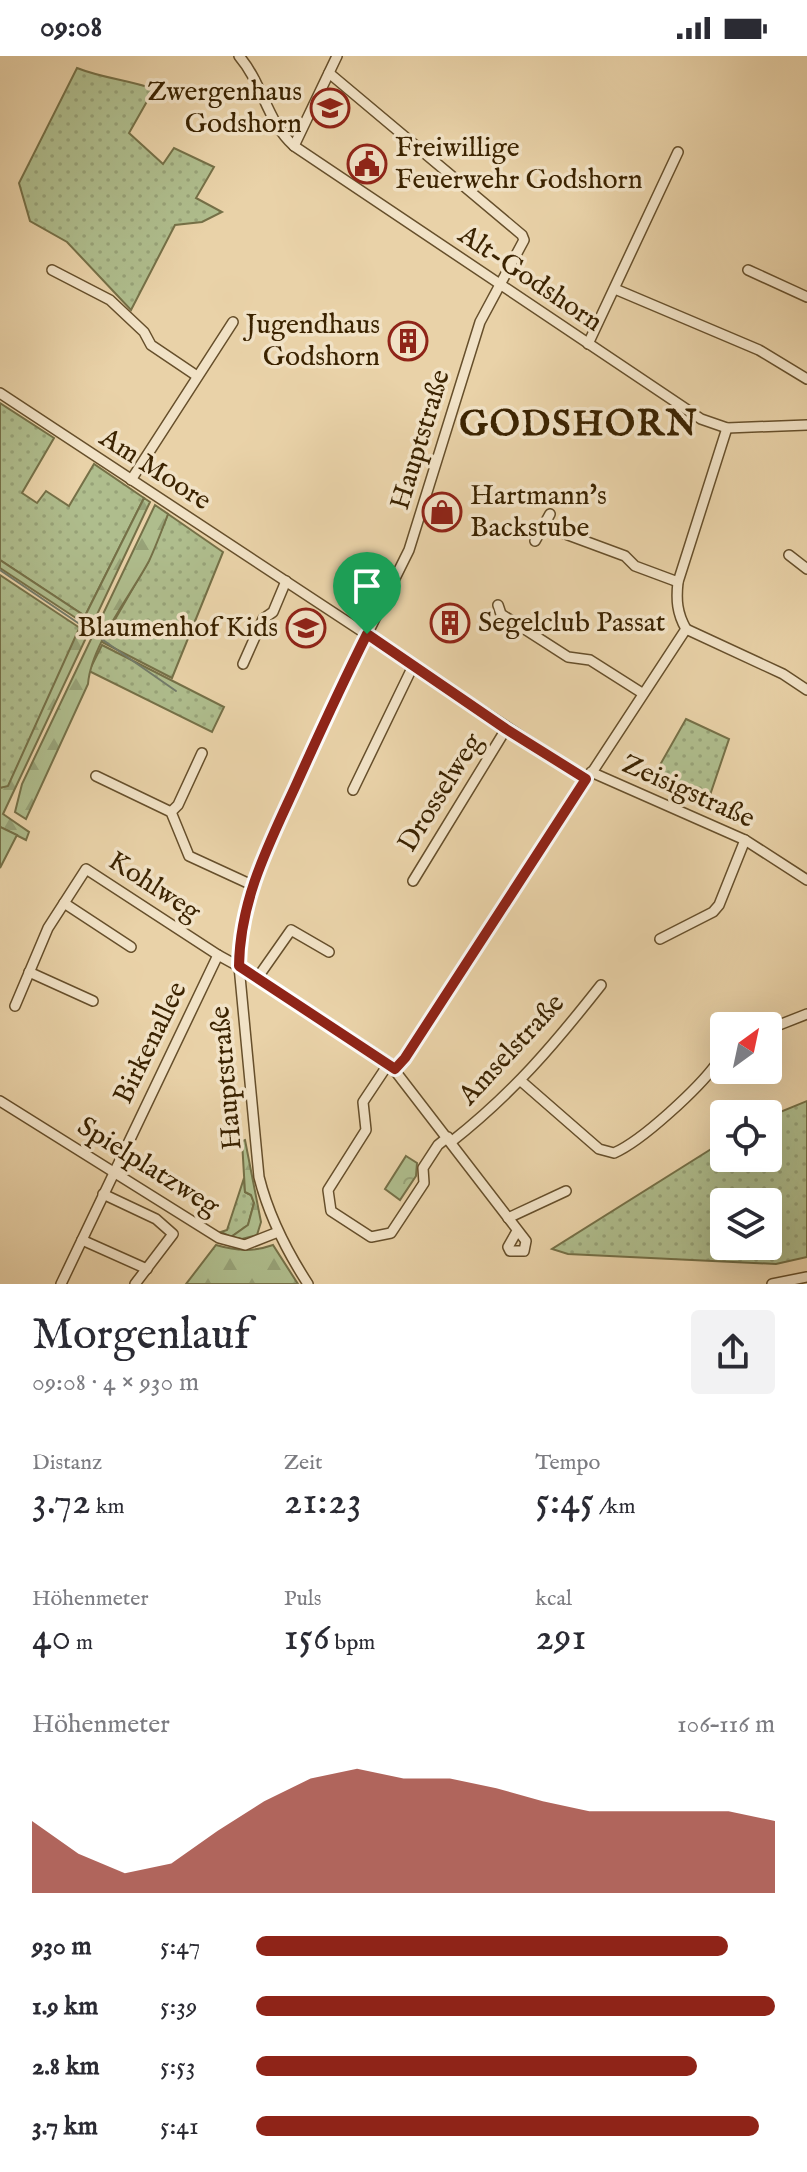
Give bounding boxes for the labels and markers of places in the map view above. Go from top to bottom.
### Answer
place label: Zwergenhaus Godshorn [147,75,302,142]
school or university icon: Zwergenhaus Godshorn [309,87,351,129]
place label: Freiwillige Feuerwehr Godshorn [395,131,643,198]
public building icon: Freiwillige Feuerwehr Godshorn [346,143,388,185]
place label: Jugendhaus Godshorn [243,308,380,375]
building icon: Jugendhaus Godshorn [387,320,429,362]
place label: Hartmann's Backstube [470,479,607,546]
shop icon: Hartmann's Backstube [421,491,463,533]
pin [333,552,401,634]
building icon: Segelclub Passat [429,602,471,644]
place label: Segelclub Passat [478,606,666,641]
school or university icon: Blaumenhof Kids [285,607,327,649]
place label: Blaumenhof Kids [77,611,278,646]

